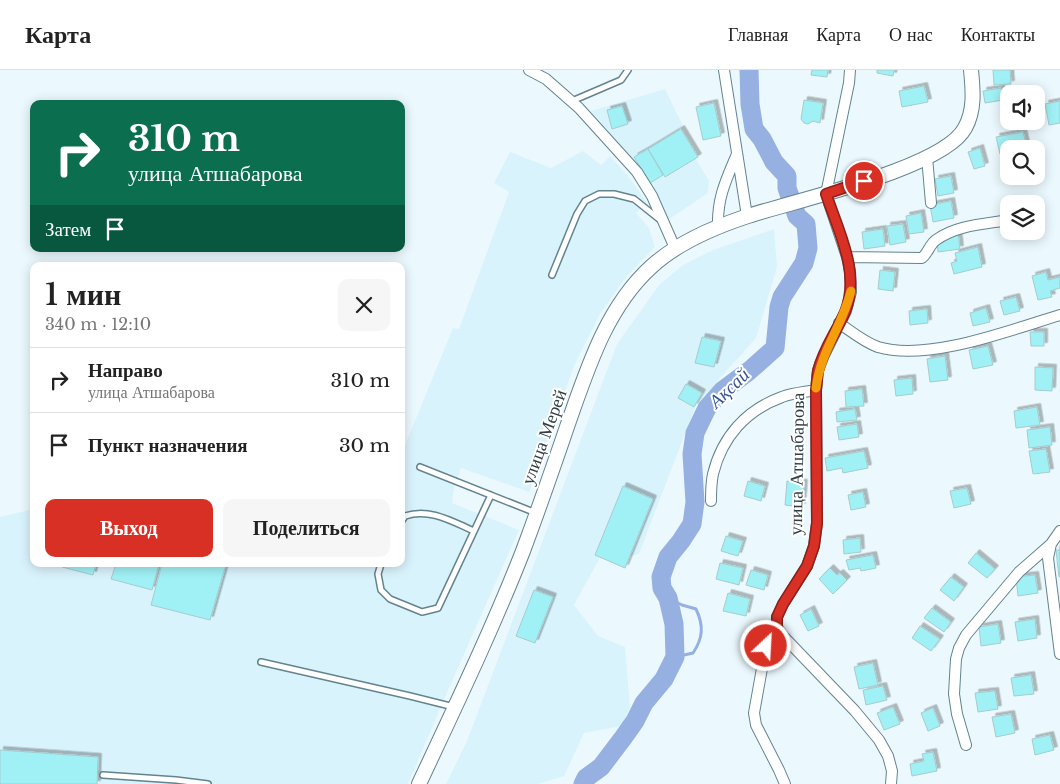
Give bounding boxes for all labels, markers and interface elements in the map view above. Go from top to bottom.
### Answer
text: Карта [25,20,91,49]
text: Главная [728,24,788,46]
text: Карта [816,24,861,46]
text: О нас [889,24,933,46]
text: Контакты [961,24,1035,46]
map controls [1000,85,1045,240]
button: sound [1000,85,1045,130]
text: 310 m [128,117,240,160]
icon: right [45,120,110,185]
button: search [1000,140,1045,185]
text: улица Атшабарова [128,160,303,187]
pin [843,160,885,202]
icon: arrive [850,167,878,195]
button: layers [1000,195,1045,240]
icon: arrive [101,215,129,243]
text: Затем [45,218,91,241]
text: 1 мин [45,276,121,313]
button: close [338,279,390,331]
text: 340 m · 12:10 [45,314,151,334]
text: Направо [88,359,163,382]
water label: Ақсай [703,363,754,414]
icon: right [45,366,73,394]
text: 310 m [330,369,390,392]
text: улица Атшабарова [88,382,215,402]
street label: улица Мерей [517,386,572,488]
street label: улица Атшабарова [785,392,809,536]
icon: arrive [45,431,73,459]
text: Пункт назначения [88,434,248,457]
text: 30 m [339,434,390,457]
button: Выход [45,499,213,557]
button: Поделиться [223,499,390,557]
position arrow [739,619,791,671]

